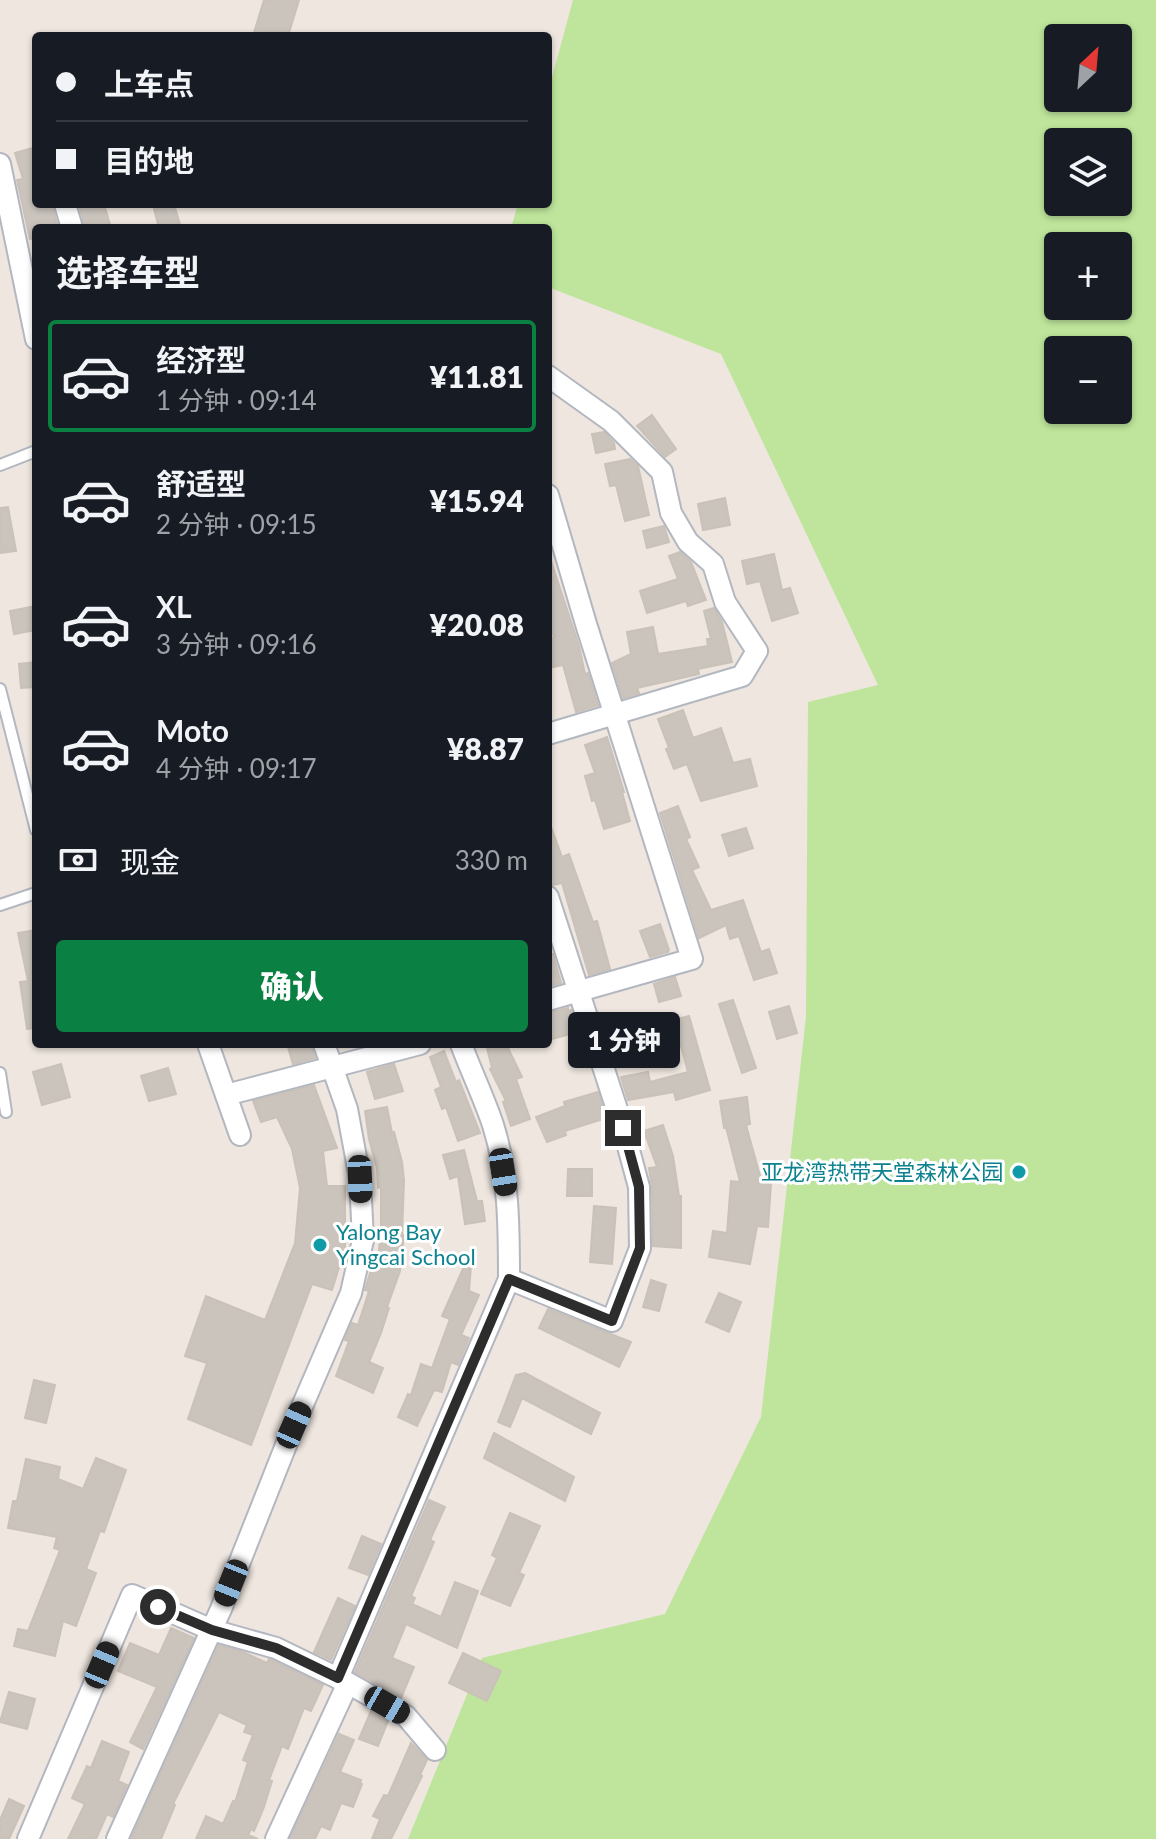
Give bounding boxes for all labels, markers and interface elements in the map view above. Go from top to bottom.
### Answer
north arrow [1044,24,1132,112]
map controls [1044,24,1132,424]
text: 上车点 [104,65,194,101]
button: layers [1044,128,1132,216]
text: 目的地 [104,142,194,178]
button: + [1044,232,1132,320]
text: 选择车型 [56,250,200,294]
button: − [1044,336,1132,424]
icon: car [60,340,132,412]
text: 经济型 [156,341,246,377]
text: ¥11.81 [430,358,524,394]
text: 1 分钟 · 09:14 [156,384,317,416]
icon: car [60,464,132,536]
text: 舒适型 [156,465,246,501]
text: ¥15.94 [430,482,524,518]
text: 2 分钟 · 09:15 [156,508,317,540]
icon: car [60,588,132,660]
text: XL [156,588,192,624]
text: ¥20.08 [430,606,524,642]
text: 3 分钟 · 09:16 [156,628,317,660]
icon: car [60,712,132,784]
text: Moto [156,712,229,748]
text: ¥8.87 [447,730,524,766]
text: 4 分钟 · 09:17 [156,752,317,784]
icon: cash [56,838,100,882]
text: 现金 [120,843,180,879]
text: 330 m [455,844,528,876]
button: 确认 [56,940,528,1032]
callout: 1 分钟 [567,1012,679,1068]
text: 1 分钟 [587,1024,661,1056]
route end [605,1110,641,1146]
car [487,1146,519,1198]
car [347,1155,373,1203]
place label: 亚龙湾热带天堂森林公园 [761,1158,1003,1185]
marker: 亚龙湾热带天堂森林公园 [1010,1163,1028,1181]
place label: Yalong Bay Yingcai School [336,1218,476,1270]
marker: Yalong Bay Yingcai School [311,1236,329,1254]
car [273,1398,315,1452]
car [211,1556,251,1610]
route start [140,1589,176,1625]
car [82,1638,122,1692]
car [360,1683,414,1727]

